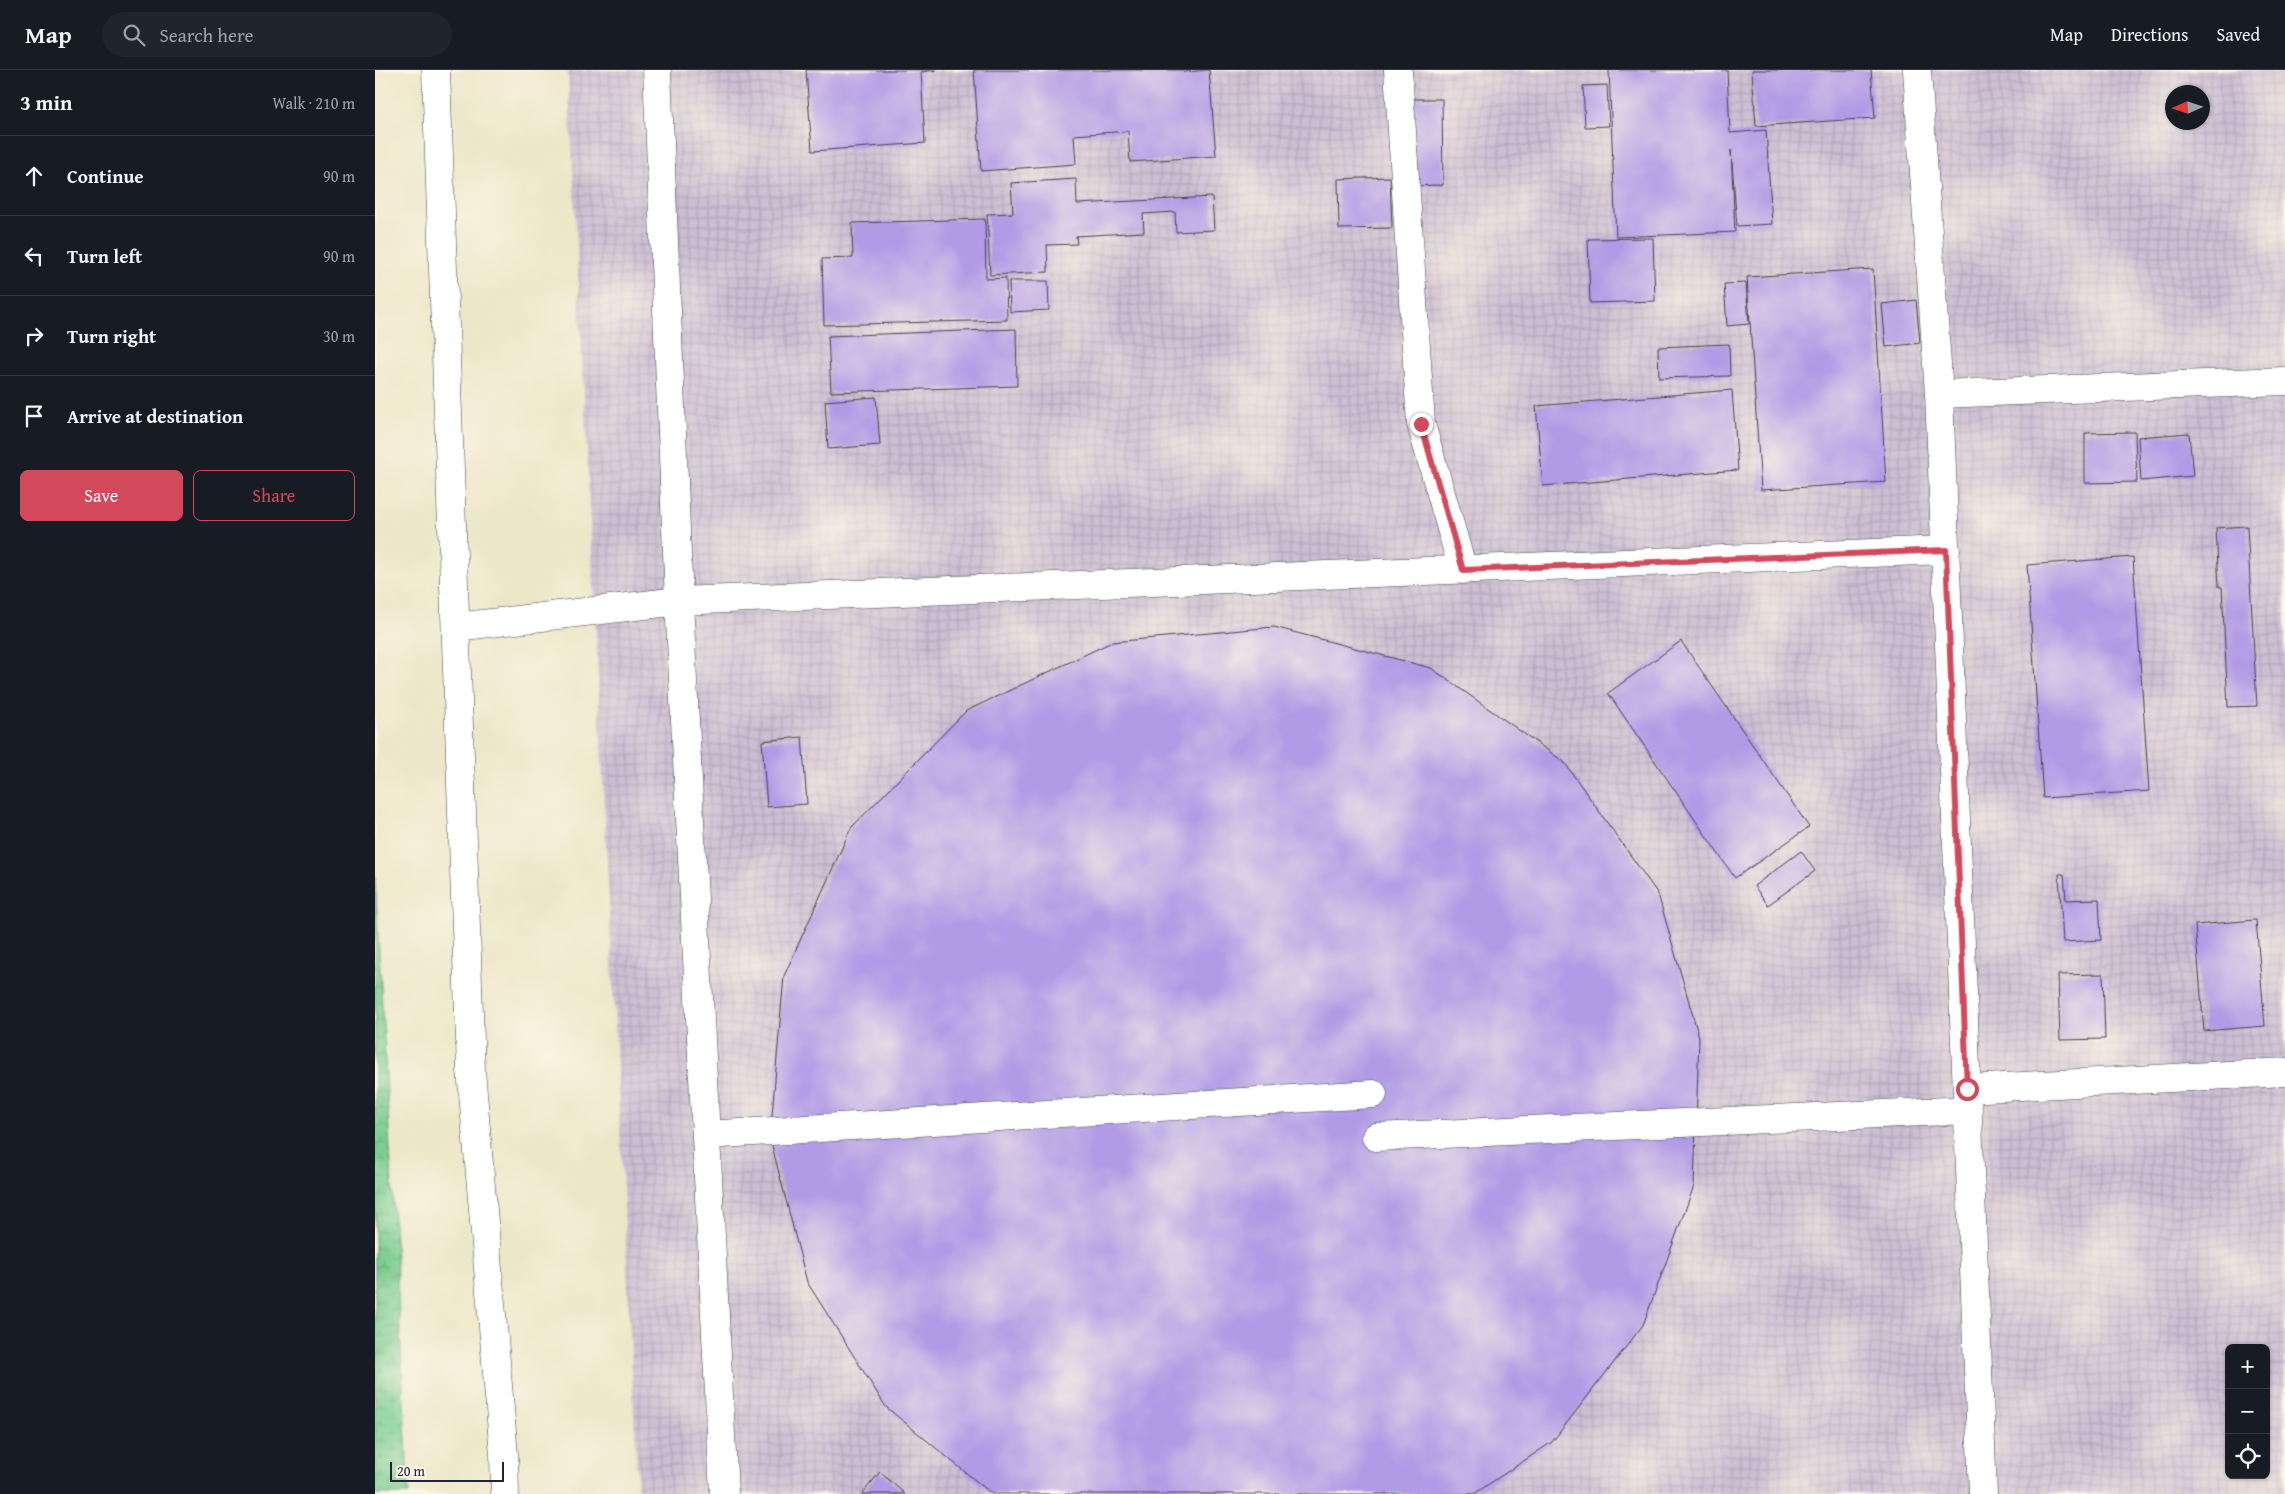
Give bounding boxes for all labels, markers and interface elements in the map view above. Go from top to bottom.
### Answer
search box [102,12,452,57]
text: Map [25,17,72,52]
icon: search [120,21,148,49]
text: Search here [160,21,253,49]
text: Map [2050,21,2083,48]
text: Directions [2111,21,2188,48]
text: Saved [2216,21,2260,48]
north arrow [2165,85,2210,130]
text: 3 min [20,87,72,118]
text: Walk · 210 m [272,91,355,115]
icon: ahead [20,162,48,190]
text: Continue [67,162,144,190]
text: 90 m [323,164,355,188]
icon: left [20,242,48,270]
text: Turn left [67,242,142,270]
text: 90 m [323,244,355,268]
icon: right [20,322,48,350]
text: Turn right [67,322,156,350]
text: 30 m [323,324,355,348]
icon: arrive [20,402,48,430]
text: Arrive at destination [67,402,243,430]
route end [1410,413,1433,436]
button: Save [20,470,183,521]
button: Share [193,470,355,521]
route start [1956,1078,1979,1101]
map controls [2225,1344,2270,1479]
button: + [2225,1344,2270,1389]
button: − [2225,1389,2270,1434]
button: locate [2225,1434,2270,1479]
scale bar [390,1459,504,1482]
text: 20 m [397,1461,425,1481]

